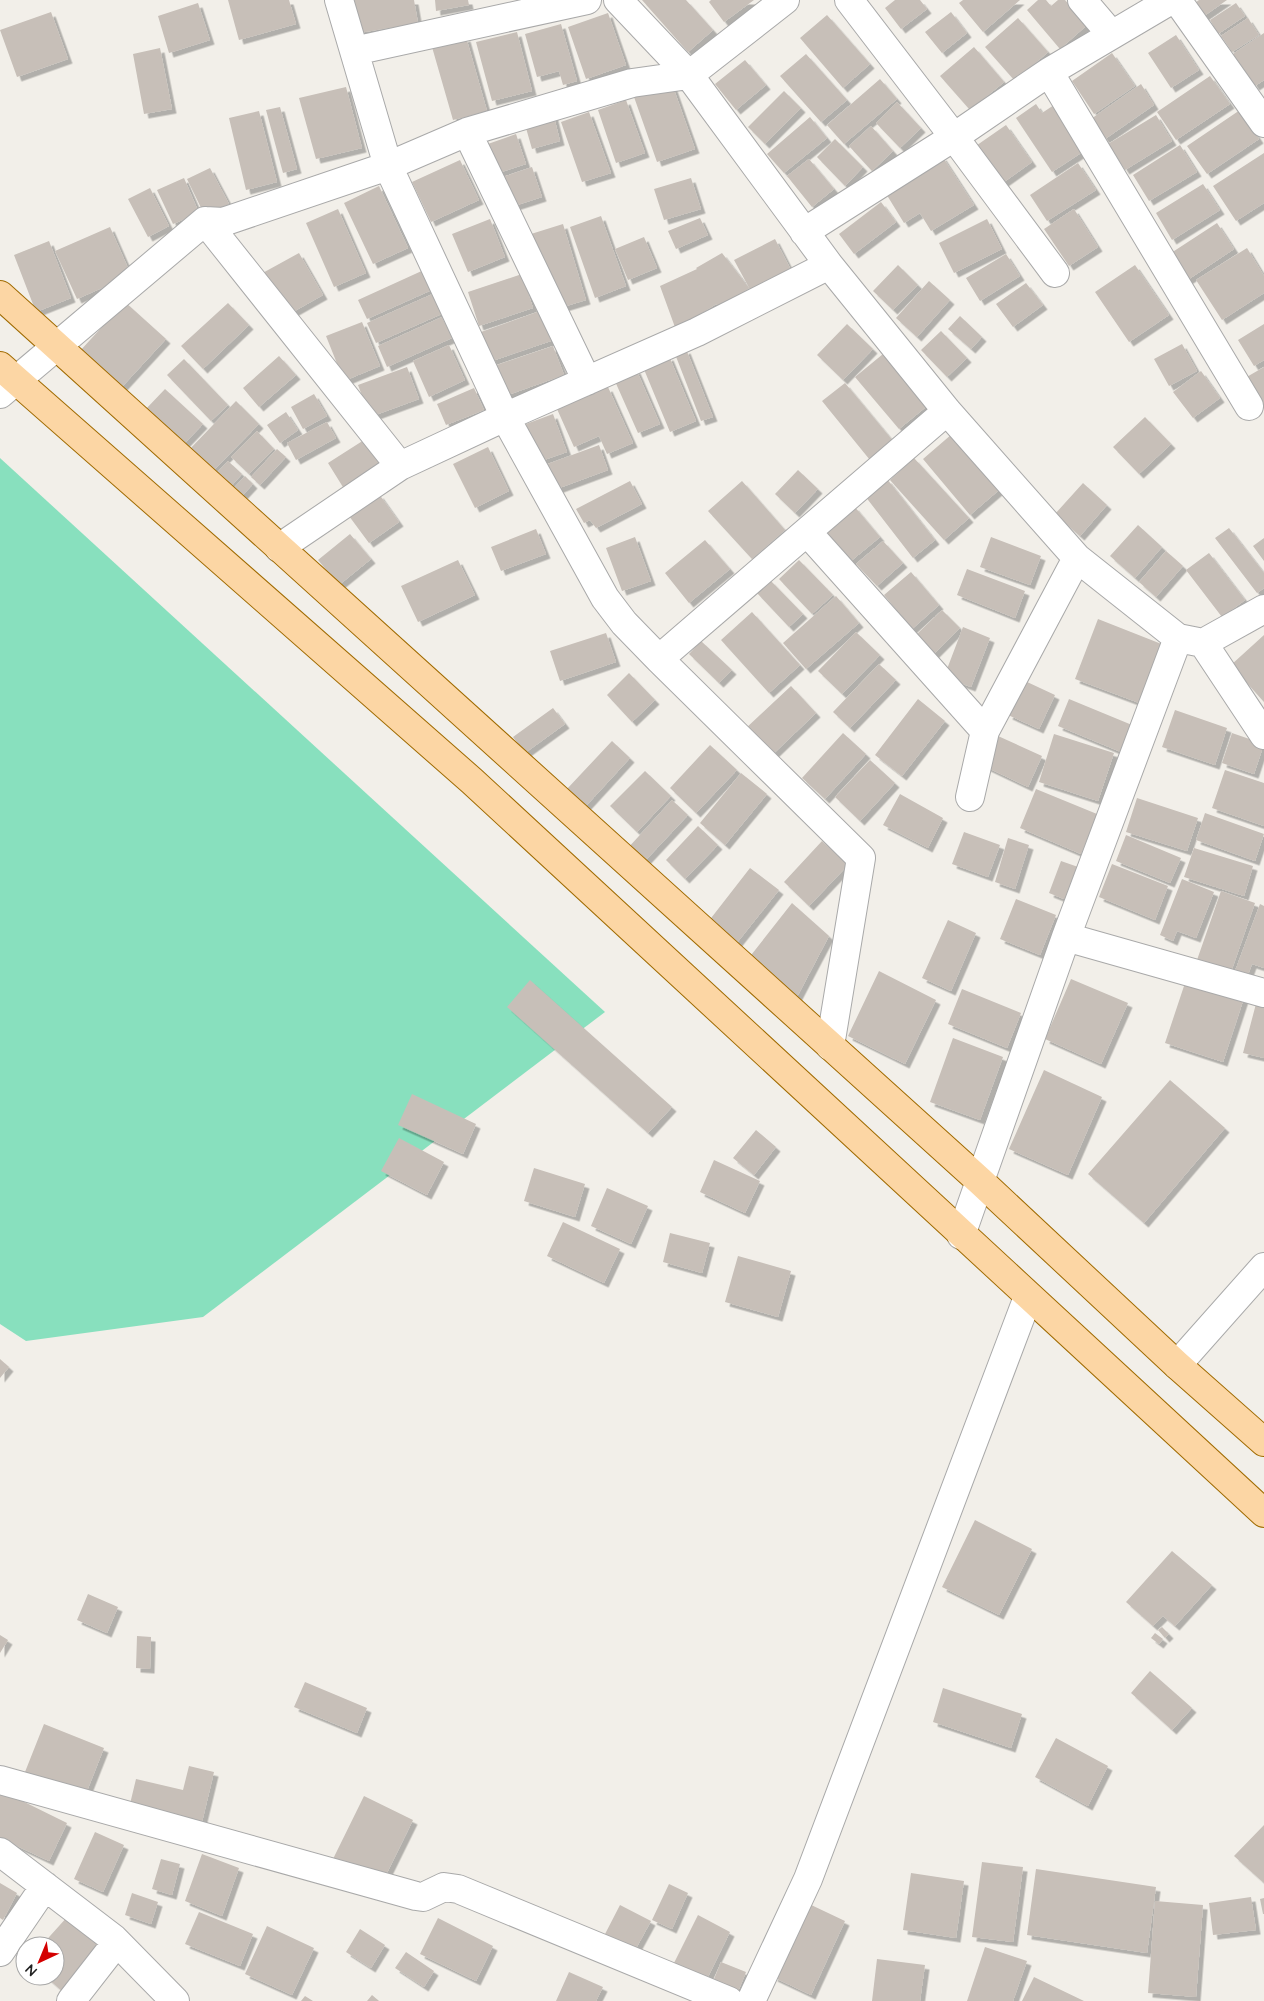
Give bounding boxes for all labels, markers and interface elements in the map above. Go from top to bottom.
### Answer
north arrow [15,1936,65,1986]
text: N [21,1960,41,1980]

